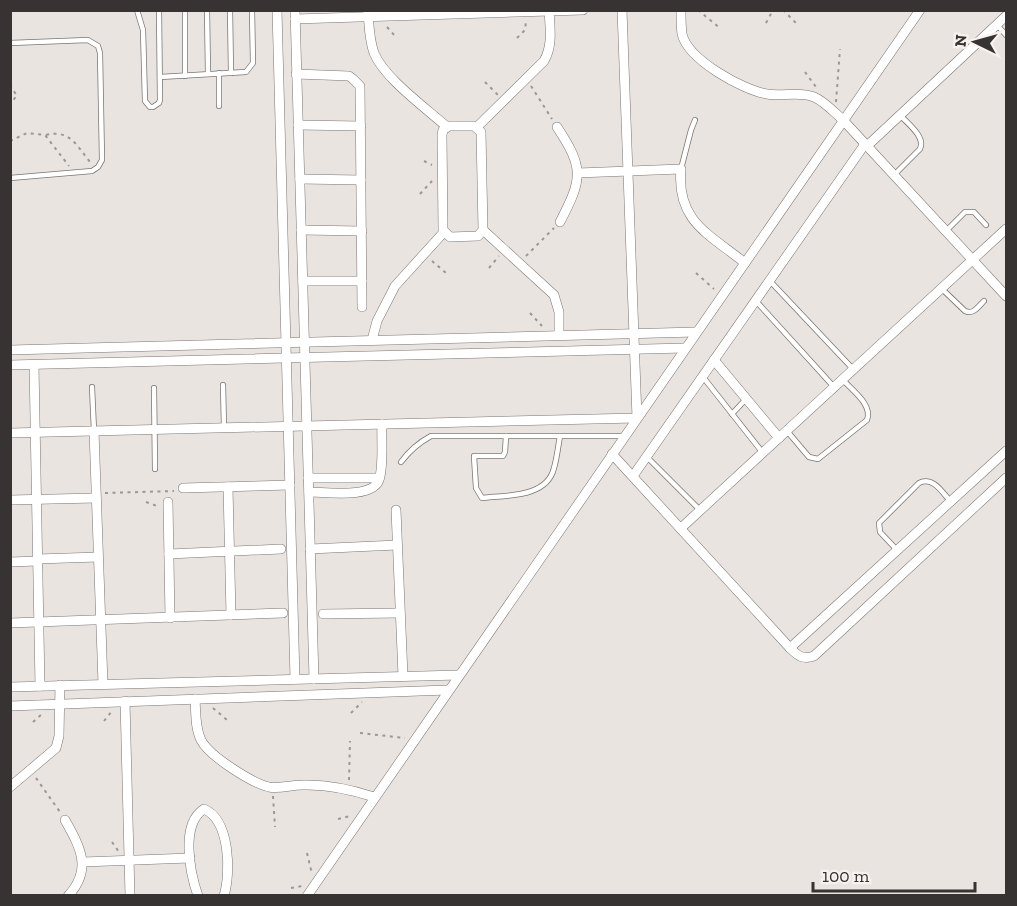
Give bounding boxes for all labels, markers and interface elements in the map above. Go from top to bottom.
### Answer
north arrow [945,12,1005,72]
text: N [951,34,971,48]
scale bar [813,855,975,893]
text: 100 m [822,865,870,887]

